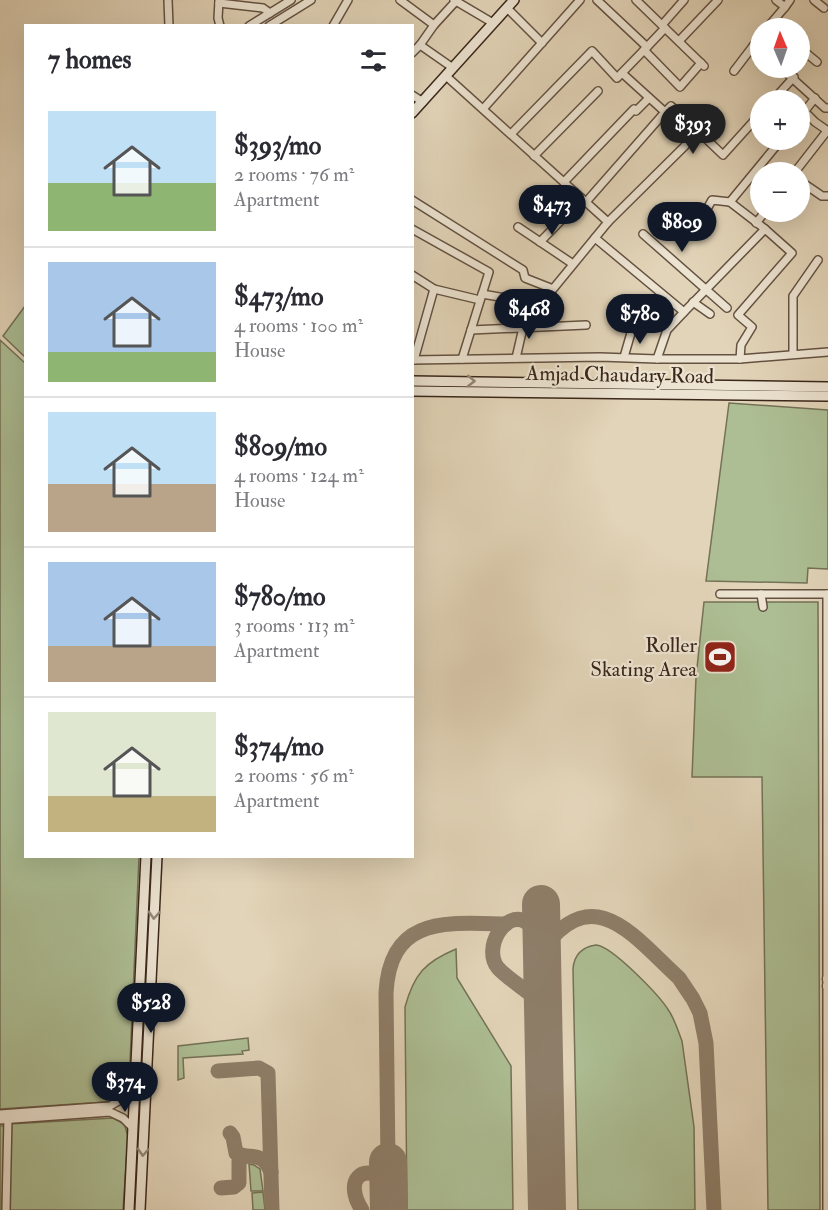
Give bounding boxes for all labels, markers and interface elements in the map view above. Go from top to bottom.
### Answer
north arrow [750,18,810,78]
map controls [750,18,810,222]
text: 7 homes [48,44,131,76]
icon: filters [357,44,390,77]
button: + [750,90,810,150]
pin: $393 [657,104,729,155]
text: $393 [675,111,711,136]
text: $393/mo [234,130,321,162]
icon: home [96,135,168,207]
text: 2 rooms · 76 m² [234,162,354,187]
button: − [750,162,810,222]
pin: $473 [516,185,588,236]
text: Apartment [234,187,319,212]
text: $473 [533,192,571,217]
pin: $809 [646,202,718,253]
text: $809 [661,209,703,234]
text: $473/mo [234,281,323,313]
icon: home [96,286,168,358]
pin: $468 [493,289,565,340]
pin: $780 [604,294,676,345]
text: $468 [508,296,550,321]
text: $780 [620,301,660,326]
text: 4 rooms · 100 m² [234,313,363,338]
text: House [234,338,285,363]
street label: Amjad Chaudary Road [525,360,715,390]
one-way arrow [466,375,475,388]
text: $809/mo [234,431,327,463]
icon: home [96,436,168,508]
text: 4 rooms · 124 m² [234,463,364,488]
text: House [234,488,285,513]
text: $780/mo [234,581,326,613]
icon: home [96,586,168,658]
text: 3 rooms · 113 m² [234,613,355,638]
place label: Roller Skating Area [590,632,697,683]
text: Apartment [234,638,319,663]
sports icon: Roller Skating Area [702,639,738,675]
text: $374/mo [234,731,324,763]
icon: home [96,736,168,808]
text: 2 rooms · 56 m² [234,763,354,788]
text: Apartment [234,788,319,813]
one-way arrow [148,910,161,919]
pin: $528 [115,983,187,1034]
text: $528 [131,990,171,1015]
pin: $374 [89,1062,161,1113]
text: $374 [106,1069,144,1094]
one-way arrow [136,1147,149,1156]

